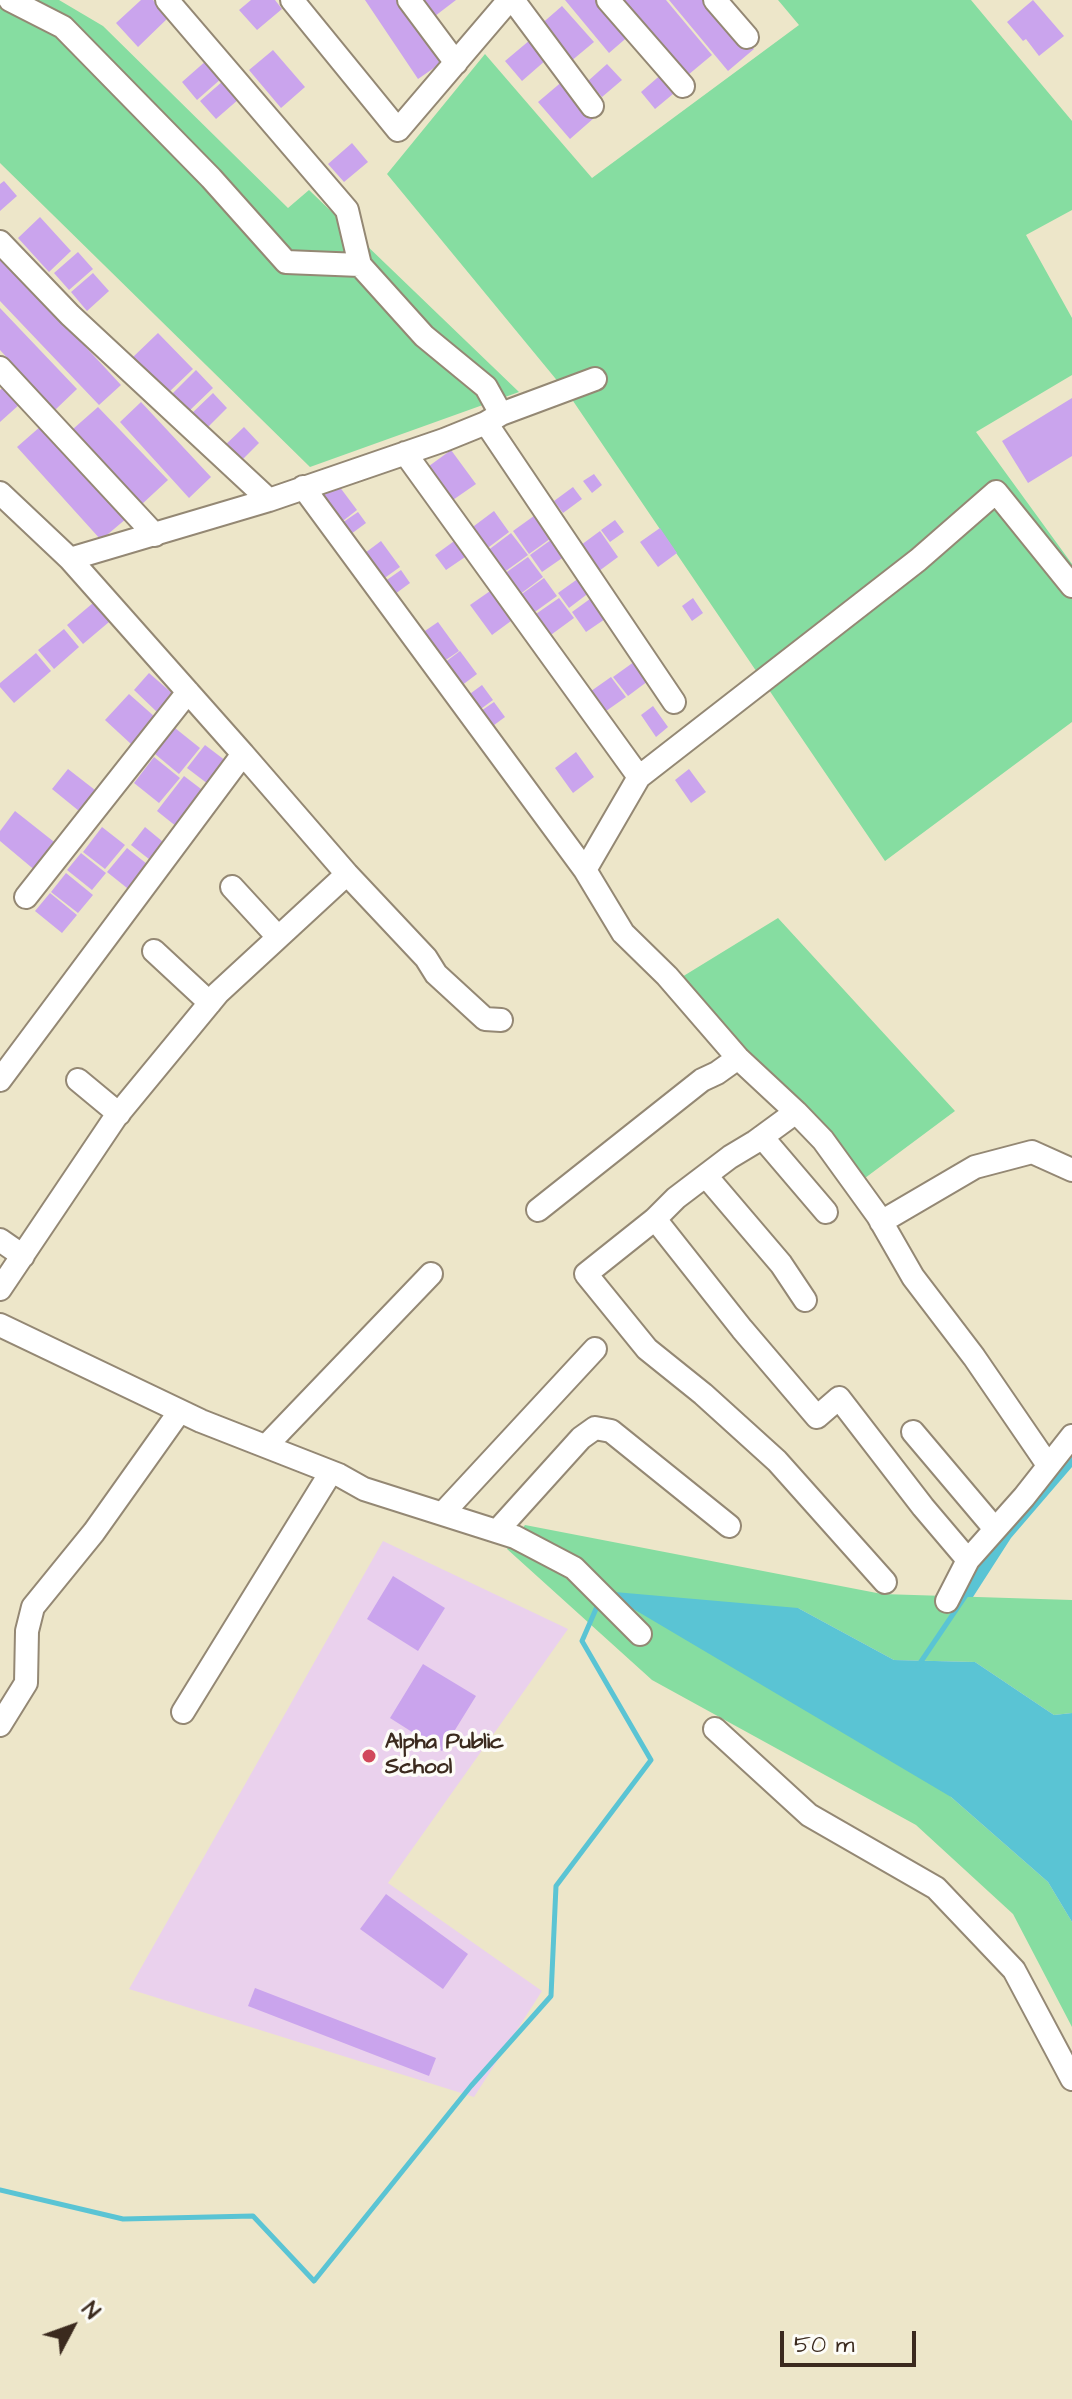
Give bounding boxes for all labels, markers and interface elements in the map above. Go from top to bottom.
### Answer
place label: Alpha Public School [385,1730,504,1782]
marker: Alpha Public School [360,1747,378,1765]
north arrow [32,2287,112,2367]
text: N [74,2296,107,2326]
scale bar [784,2315,920,2365]
text: 50 m [794,2328,854,2362]

